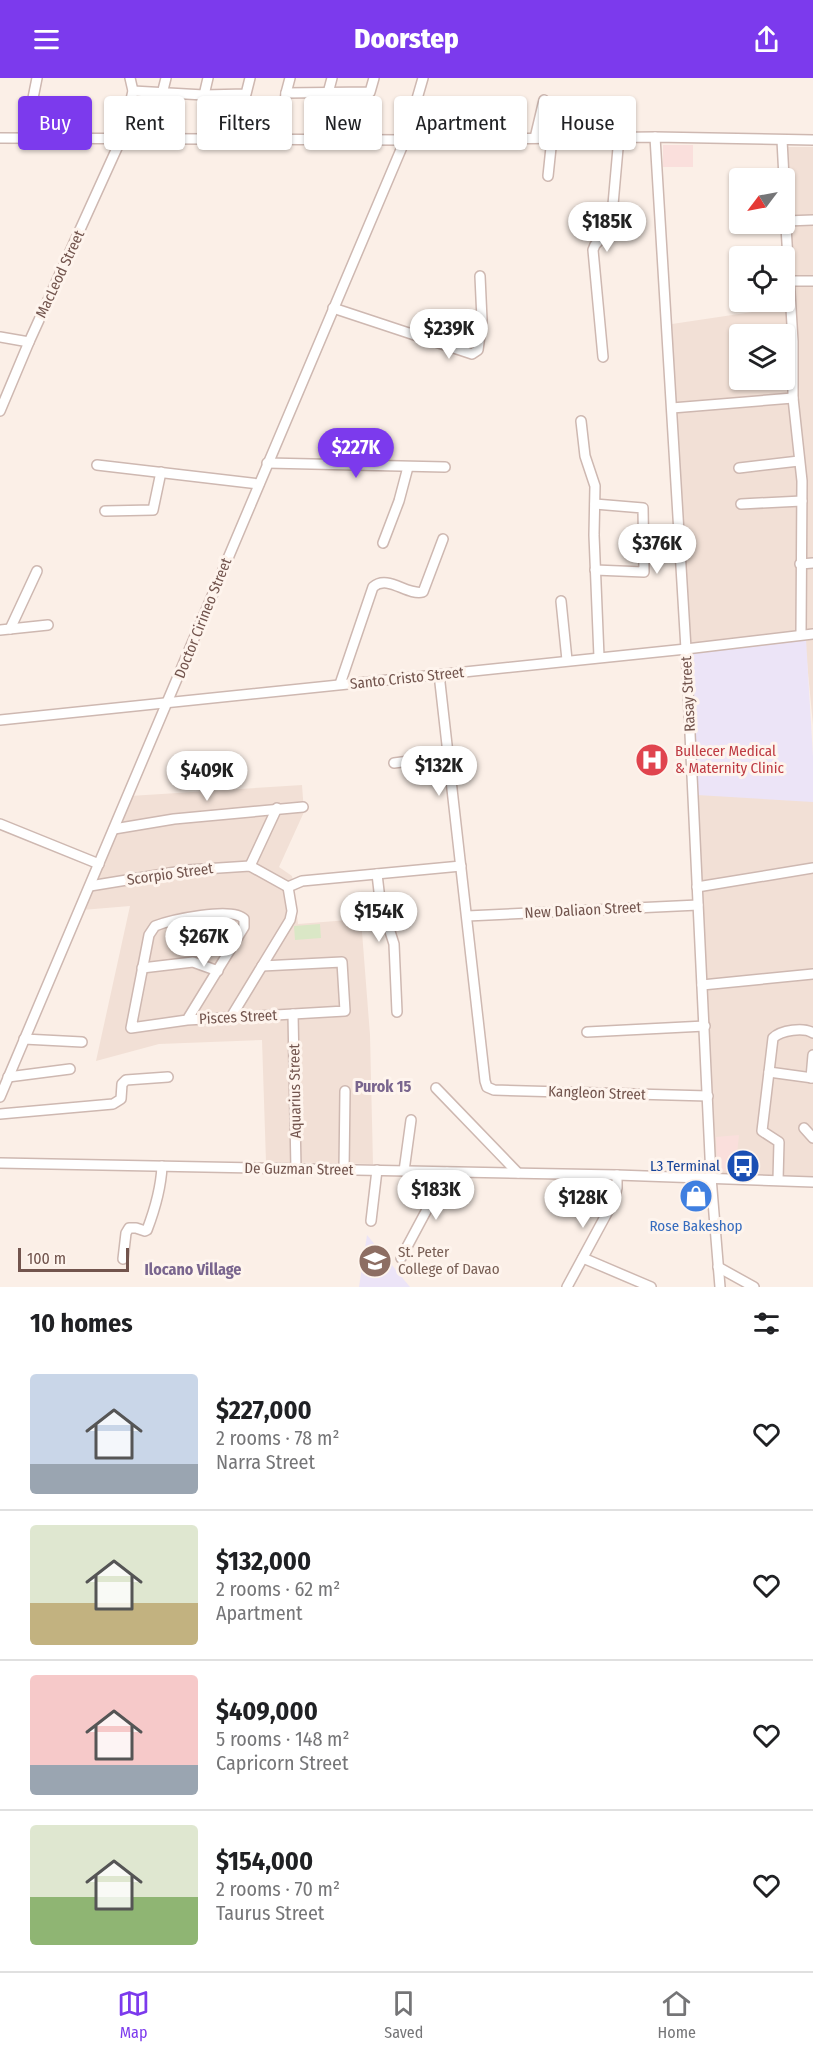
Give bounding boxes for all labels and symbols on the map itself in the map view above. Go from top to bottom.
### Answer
north arrow [729,168,795,234]
pin: $185K [565,202,649,253]
street label: MacLeod Street [32,227,88,321]
pin: $239K [407,309,491,360]
pin: $227K [314,428,398,479]
pin: $376K [615,524,699,575]
street label: Doctor Cirineo Street [171,555,235,681]
street label: Rasay Street [677,656,699,732]
street label: Santo Cristo Street [349,663,465,693]
hospital icon: Bullecer Medical & Maternity Clinic [634,742,670,778]
place label: Bullecer Medical & Maternity Clinic [675,742,784,777]
pin: $132K [397,746,481,797]
pin: $409K [165,751,249,802]
street label: Scorpio Street [126,859,214,889]
pin: $154K [337,892,421,943]
street label: New Daliaon Street [524,898,642,922]
pin: $267K [162,917,246,968]
street label: Pisces Street [198,1006,278,1028]
street label: Aquarius Street [285,1043,305,1139]
district label: Purok 15 [355,1077,411,1096]
street label: Kangleon Street [548,1082,646,1104]
bus stop icon: L3 Terminal [725,1148,761,1184]
place label: L3 Terminal [650,1157,720,1175]
street label: De Guzman Street [244,1159,354,1179]
pin: $183K [394,1170,478,1221]
pin: $128K [541,1178,625,1229]
shop icon: Rose Bakeshop [678,1178,714,1214]
place label: Rose Bakeshop [649,1217,743,1235]
school or university icon: St. Peter College of Davao [357,1243,393,1279]
place label: St. Peter College of Davao [398,1243,500,1278]
scale bar [18,1245,129,1272]
district label: Ilocano Village [145,1260,241,1279]

